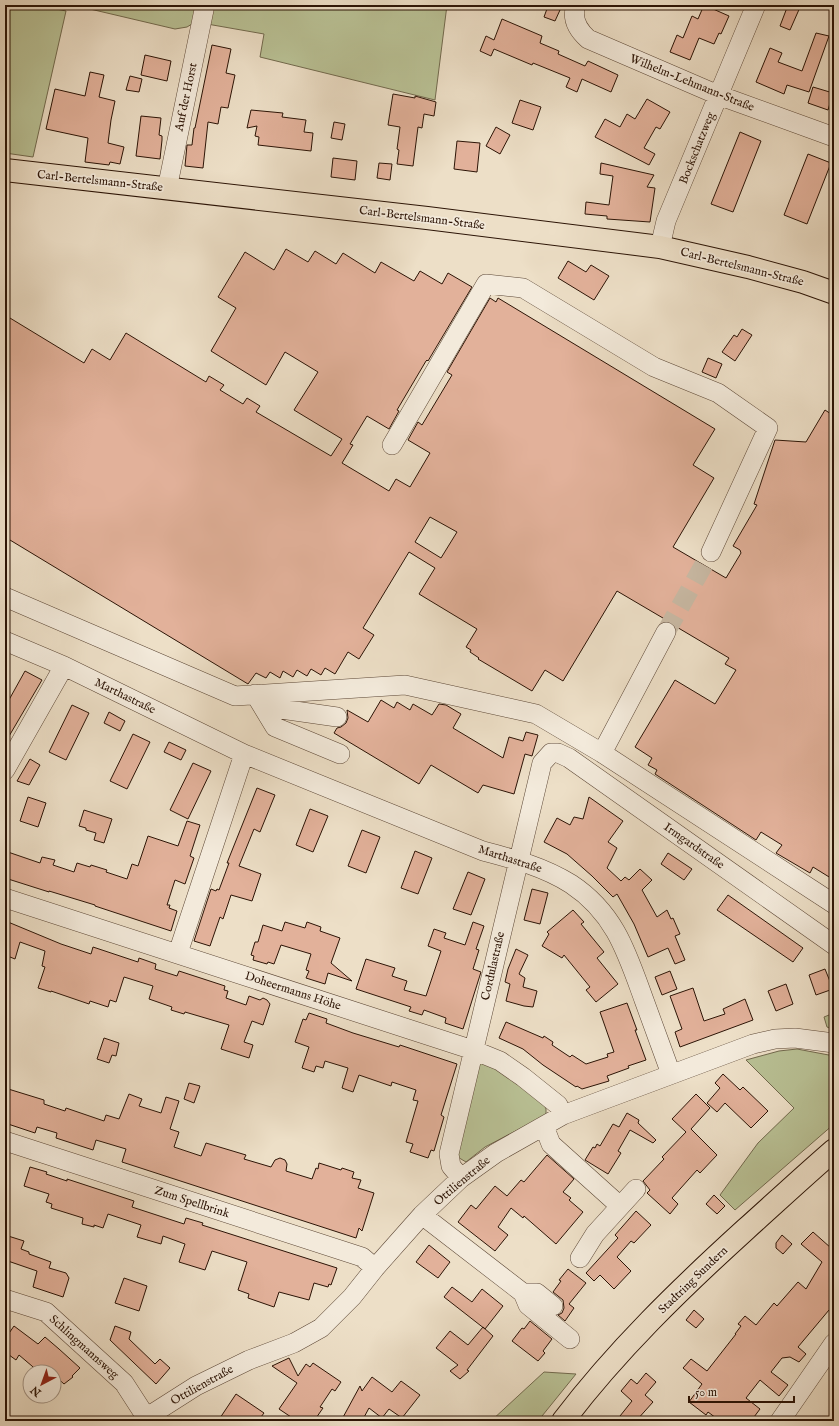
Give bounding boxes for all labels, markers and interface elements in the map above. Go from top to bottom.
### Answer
street label: Wilhelm-Lehmann-Straße [628,51,757,115]
street label: Auf der Horst [171,61,201,134]
street label: Bockschatzweg [676,109,718,186]
street label: Carl-Bertelsmann-Straße [36,167,164,195]
street label: Carl-Bertelsmann-Straße [358,203,486,233]
street label: Carl-Bertelsmann-Straße [679,244,806,290]
street label: Marthastraße [92,675,158,717]
street label: Irmgardstraße [661,820,728,873]
street label: Marthastraße [476,842,544,877]
street label: Cordulastraße [478,930,508,1002]
street label: Doheermanns Höhe [243,968,343,1014]
street label: Ottilienstraße [431,1153,494,1209]
street label: Zum Spellbrink [152,1183,232,1222]
street label: Stadtring Sundern [655,1243,731,1317]
street label: Schlingmannsweg [46,1312,122,1382]
street label: Ottilienstraße [168,1361,236,1408]
north arrow [22,1364,62,1404]
scale bar [689,1378,794,1404]
text: N [28,1382,45,1400]
text: 50 m [695,1385,717,1400]

